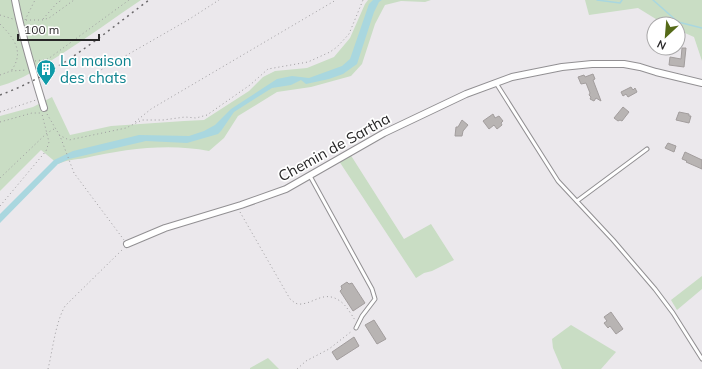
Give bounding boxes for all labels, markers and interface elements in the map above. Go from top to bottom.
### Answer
scale bar [18,16,99,42]
north arrow [646,16,686,56]
text: 100 m [24,22,59,37]
text: N [655,37,668,53]
place label: La maison des chats [60,51,132,87]
building icon: La maison des chats [35,58,57,86]
street label: Chemin de Sartha [275,108,393,186]

